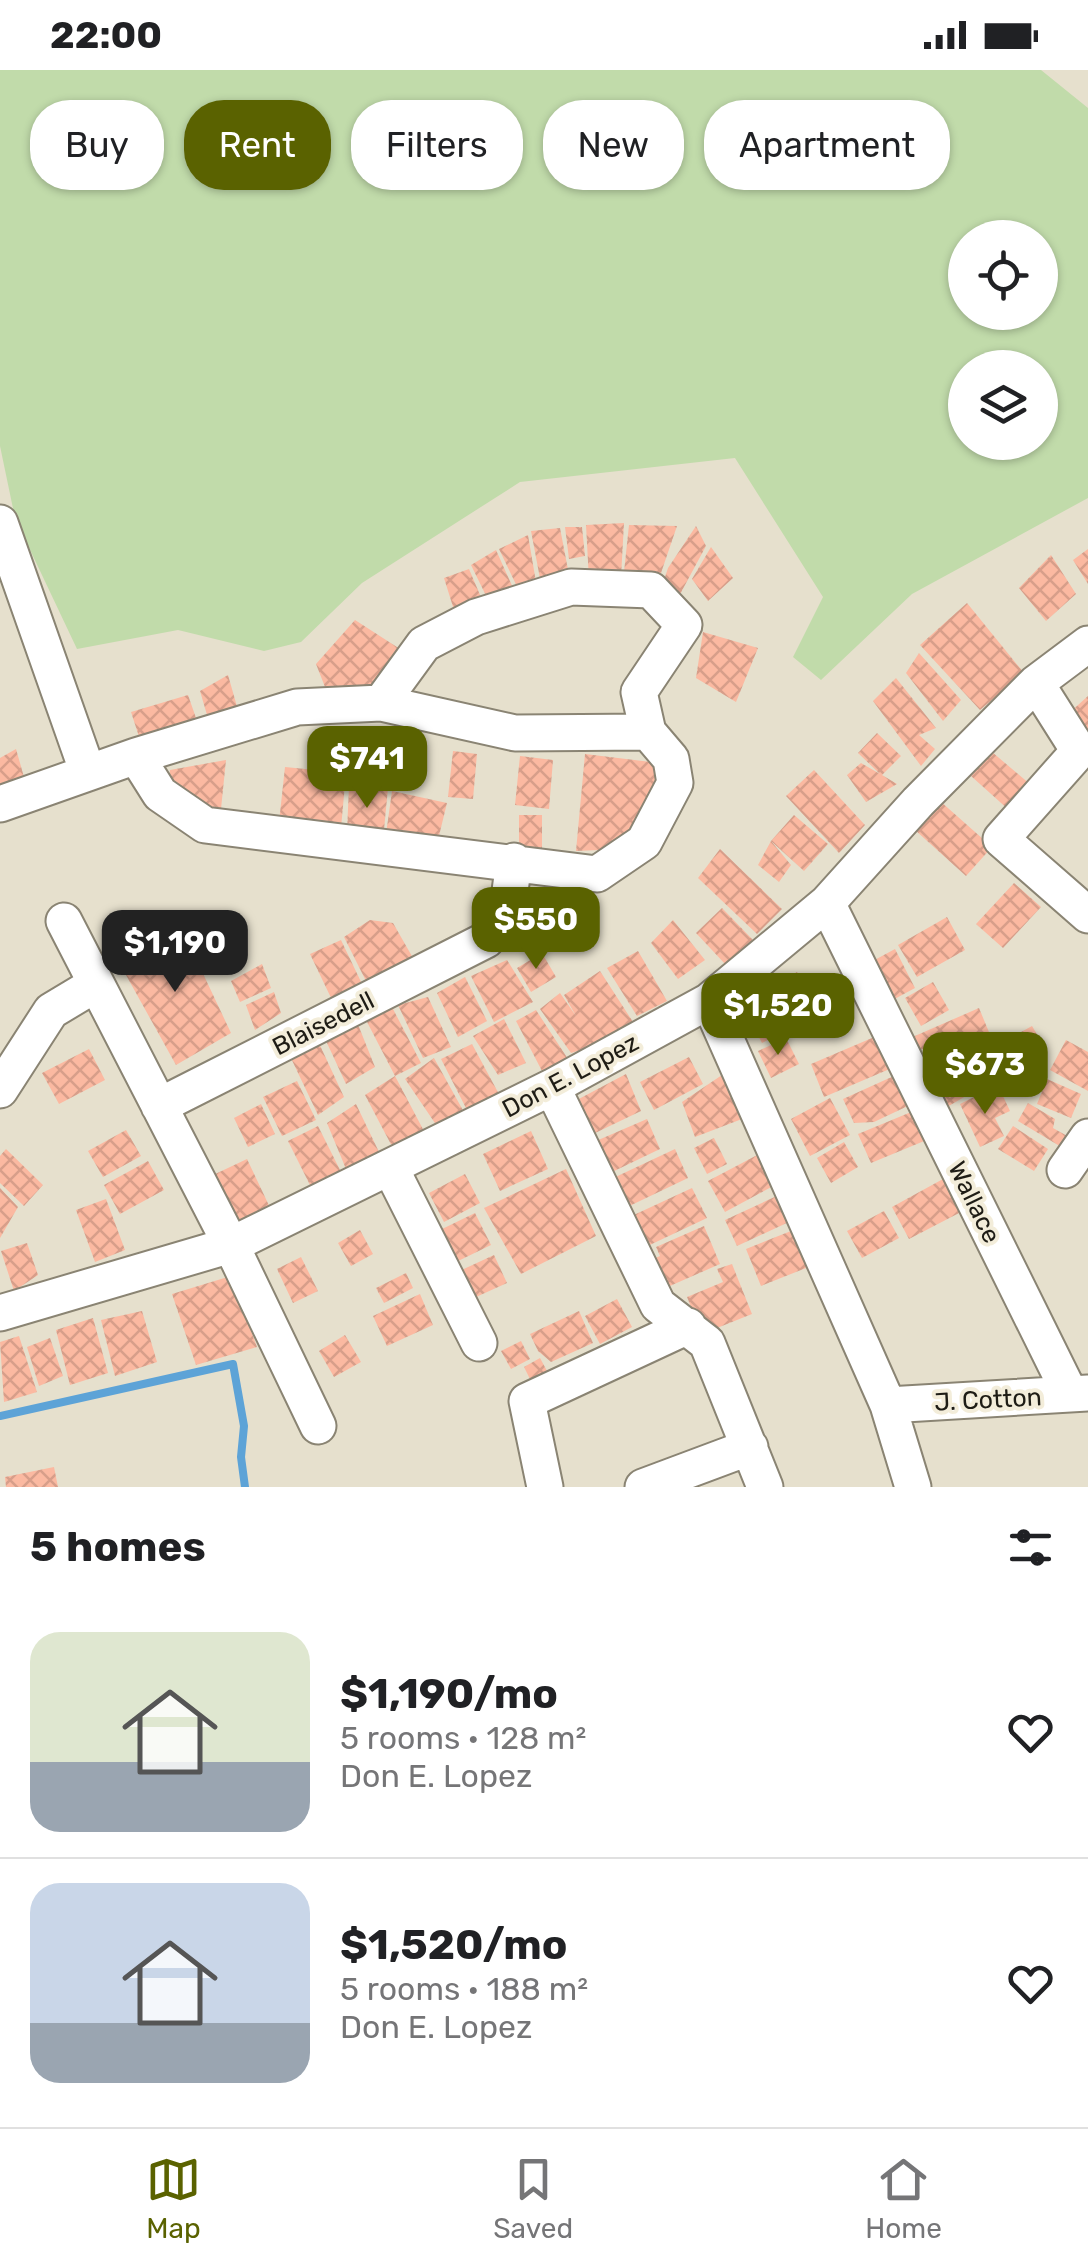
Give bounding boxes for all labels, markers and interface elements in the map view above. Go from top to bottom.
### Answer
text: 22:00 [50,12,162,58]
chip: Buy [30,100,164,190]
chip: Rent [184,100,331,190]
chip: Filters [351,100,523,190]
chip: New [543,100,684,190]
chip: Apartment [704,100,950,190]
map controls [948,220,1058,460]
button: locate [948,220,1058,330]
button: layers [948,350,1058,460]
pin: $741 [308,726,426,811]
text: $741 [329,739,405,777]
pin: $550 [477,887,595,972]
text: $550 [494,900,578,938]
pin: $1,190 [94,910,256,995]
text: $1,190 [124,923,226,961]
pin: $1,520 [697,973,859,1058]
street label: Blaisedell [267,985,379,1061]
text: $1,520 [723,986,833,1024]
street label: Don E. Lopez [497,1027,643,1124]
pin: $673 [926,1032,1044,1117]
text: $673 [945,1045,1025,1083]
street label: Wallace [942,1157,1007,1248]
street label: J. Cotton [933,1382,1043,1417]
icon: filters [1003,1520,1058,1575]
text: 5 homes [30,1522,206,1572]
text: $1,190/mo [340,1669,558,1719]
icon: home [110,1672,230,1792]
icon: heart [1003,1705,1058,1760]
text: 5 rooms · 128 m² [340,1719,586,1757]
text: Don E. Lopez [340,1757,532,1795]
text: $1,520/mo [340,1920,567,1970]
icon: home [110,1923,230,2043]
icon: heart [1003,1956,1058,2011]
text: 5 rooms · 188 m² [340,1970,588,2008]
text: Don E. Lopez [340,2008,532,2046]
tab: Map [146,2152,201,2245]
tab: Saved [493,2152,573,2245]
tab: Home [865,2152,942,2245]

